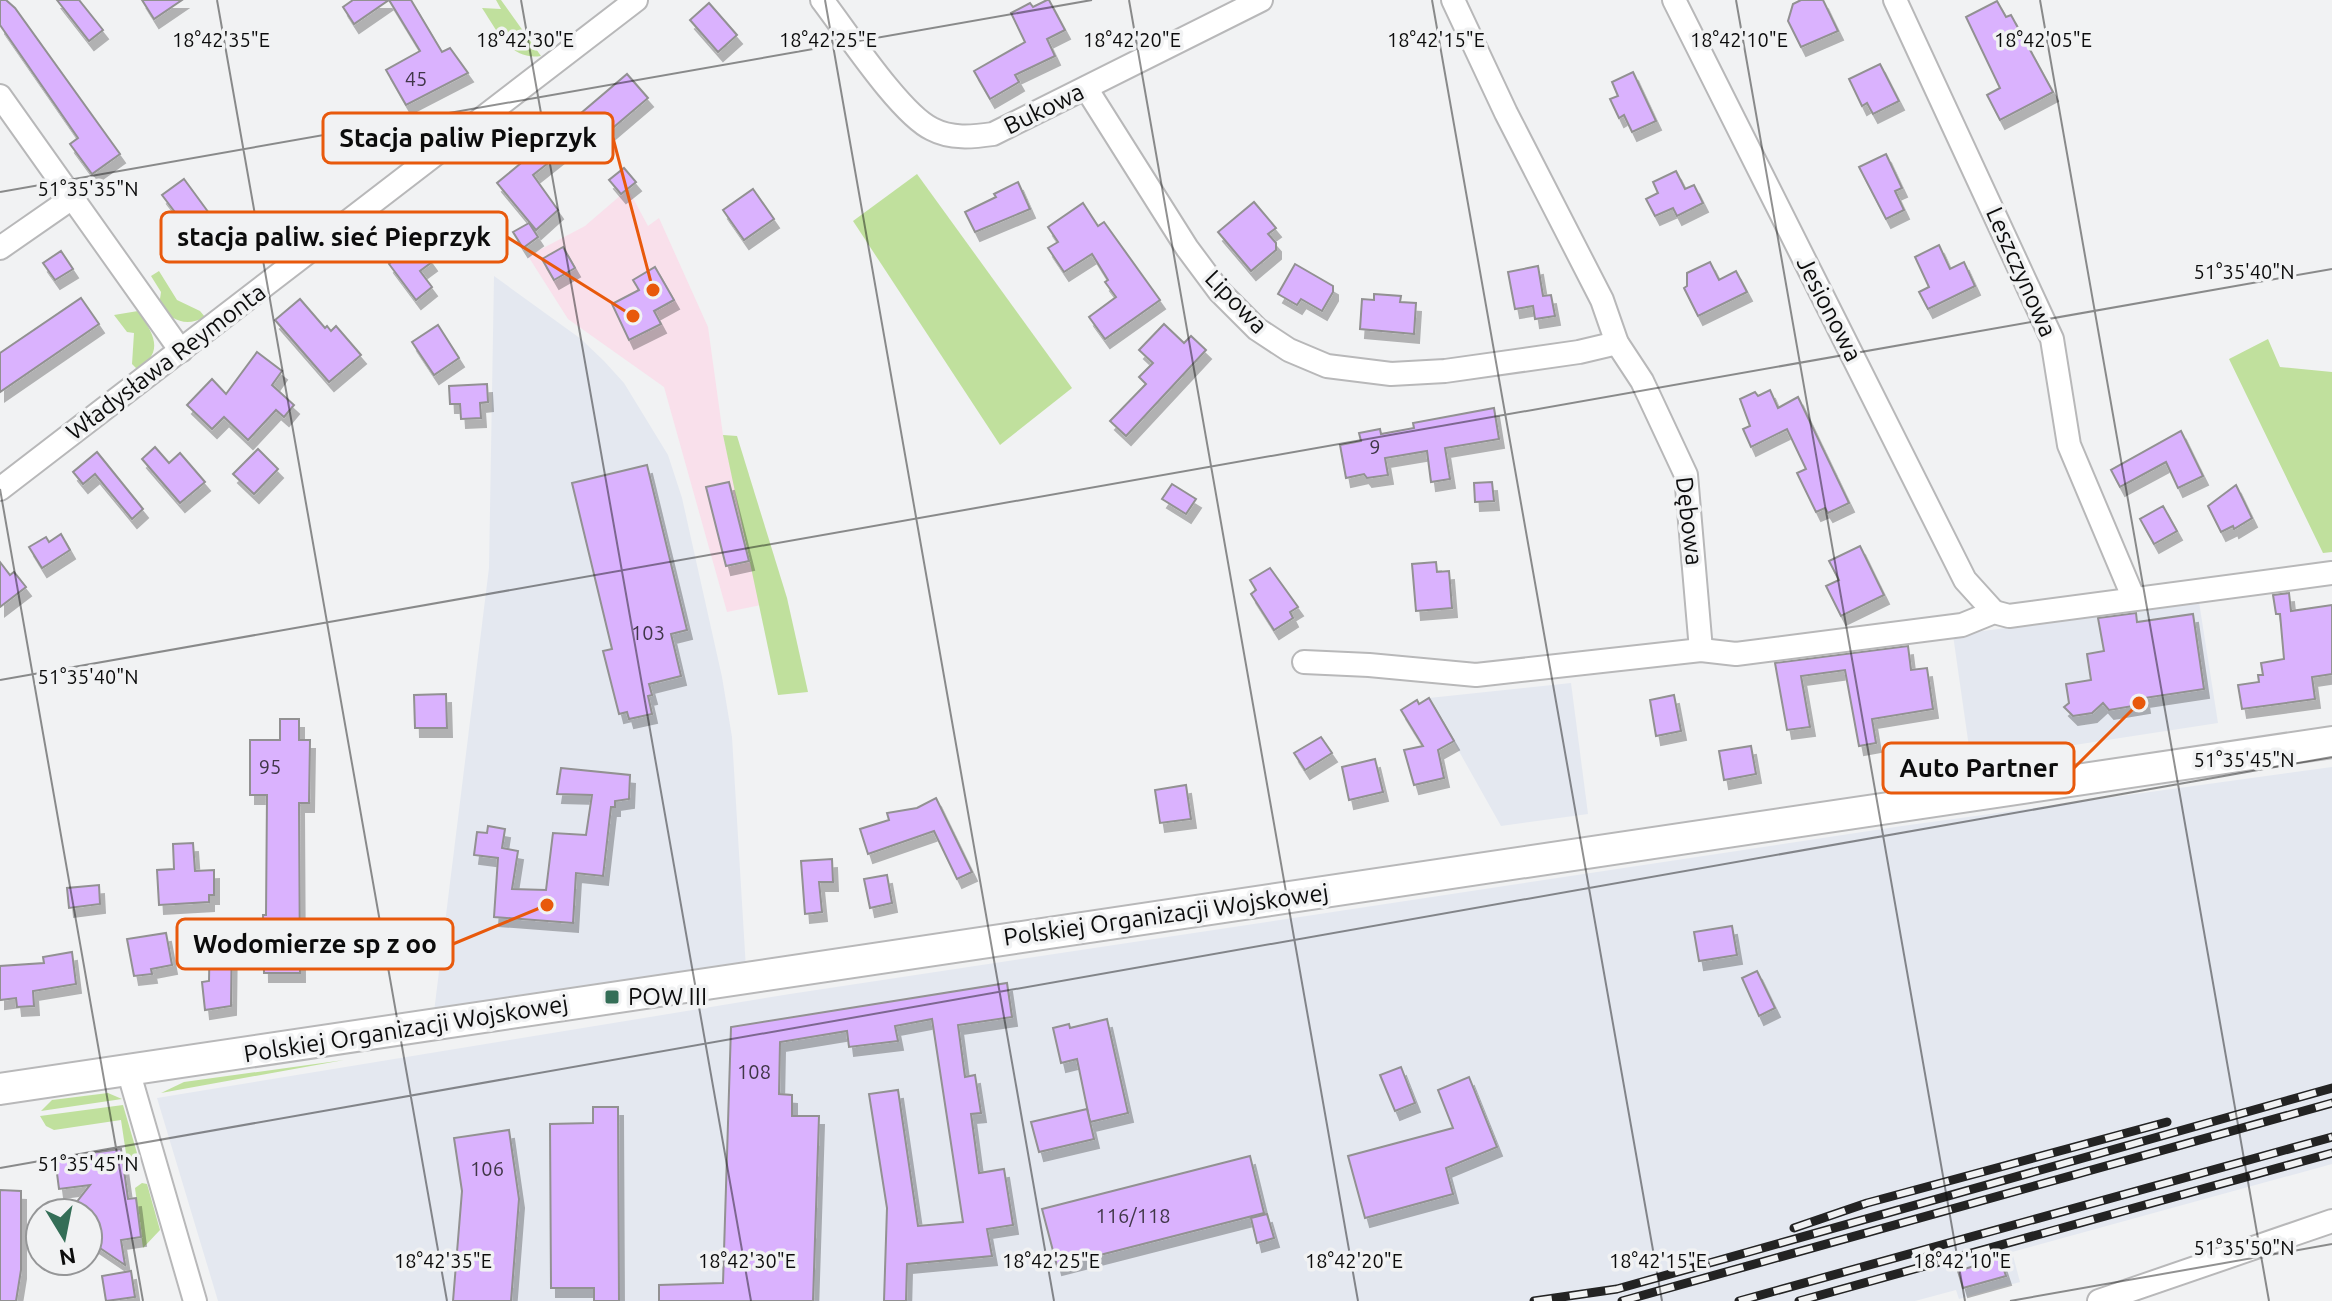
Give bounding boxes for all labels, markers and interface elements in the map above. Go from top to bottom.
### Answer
text: 18°42'35"E [172,28,270,51]
text: 18°42'30"E [476,28,574,51]
text: 18°42'25"E [779,28,877,51]
text: 18°42'20"E [1083,28,1181,51]
text: 18°42'15"E [1387,28,1485,51]
text: 18°42'10"E [1690,28,1788,51]
text: 18°42'05"E [1994,28,2092,51]
house number: 45 [405,67,427,90]
street label: Bukowa [999,78,1088,139]
callout: Stacja paliw Pieprzyk [323,113,613,163]
text: Stacja paliw Pieprzyk [339,123,597,152]
text: 51°35'35"N [37,177,139,200]
street label: Leszczynowa [1981,203,2062,341]
callout: stacja paliw. sieć Pieprzyk [161,212,507,262]
text: stacja paliw. sieć Pieprzyk [177,222,491,251]
street label: Jesionowa [1792,252,1867,366]
text: 51°35'40"N [2193,260,2295,283]
street label: Lipowa [1200,265,1273,339]
street label: Władysława Reymonta [61,278,270,445]
house number: 9 [1369,435,1381,458]
street label: Dębowa [1671,475,1708,567]
house number: 103 [631,621,665,644]
text: 51°35'40"N [37,665,139,688]
callout: Auto Partner [1883,743,2074,793]
text: 51°35'45"N [2193,748,2295,771]
text: Auto Partner [1900,753,2059,782]
house number: 95 [259,755,281,778]
street label: Polskiej Organizacji Wojskowej [1002,878,1330,951]
callout: Wodomierze sp z oo [177,919,453,969]
text: Wodomierze sp z oo [193,929,437,958]
place label: POW III [628,983,707,1010]
marker: POW III [603,988,621,1006]
street label: Polskiej Organizacji Wojskowej [242,990,570,1067]
house number: 108 [737,1060,771,1083]
text: 51°35'45"N [37,1152,139,1175]
house number: 106 [470,1157,504,1180]
north arrow [24,1197,104,1277]
house number: 116/118 [1095,1204,1171,1227]
text: 51°35'50"N [2193,1236,2295,1259]
text: N [57,1243,78,1271]
text: 18°42'35"E [394,1249,492,1272]
text: 18°42'30"E [698,1249,796,1272]
text: 18°42'25"E [1002,1249,1100,1272]
text: 18°42'20"E [1305,1249,1403,1272]
text: 18°42'15"E [1609,1249,1707,1272]
text: 18°42'10"E [1913,1249,2011,1272]

